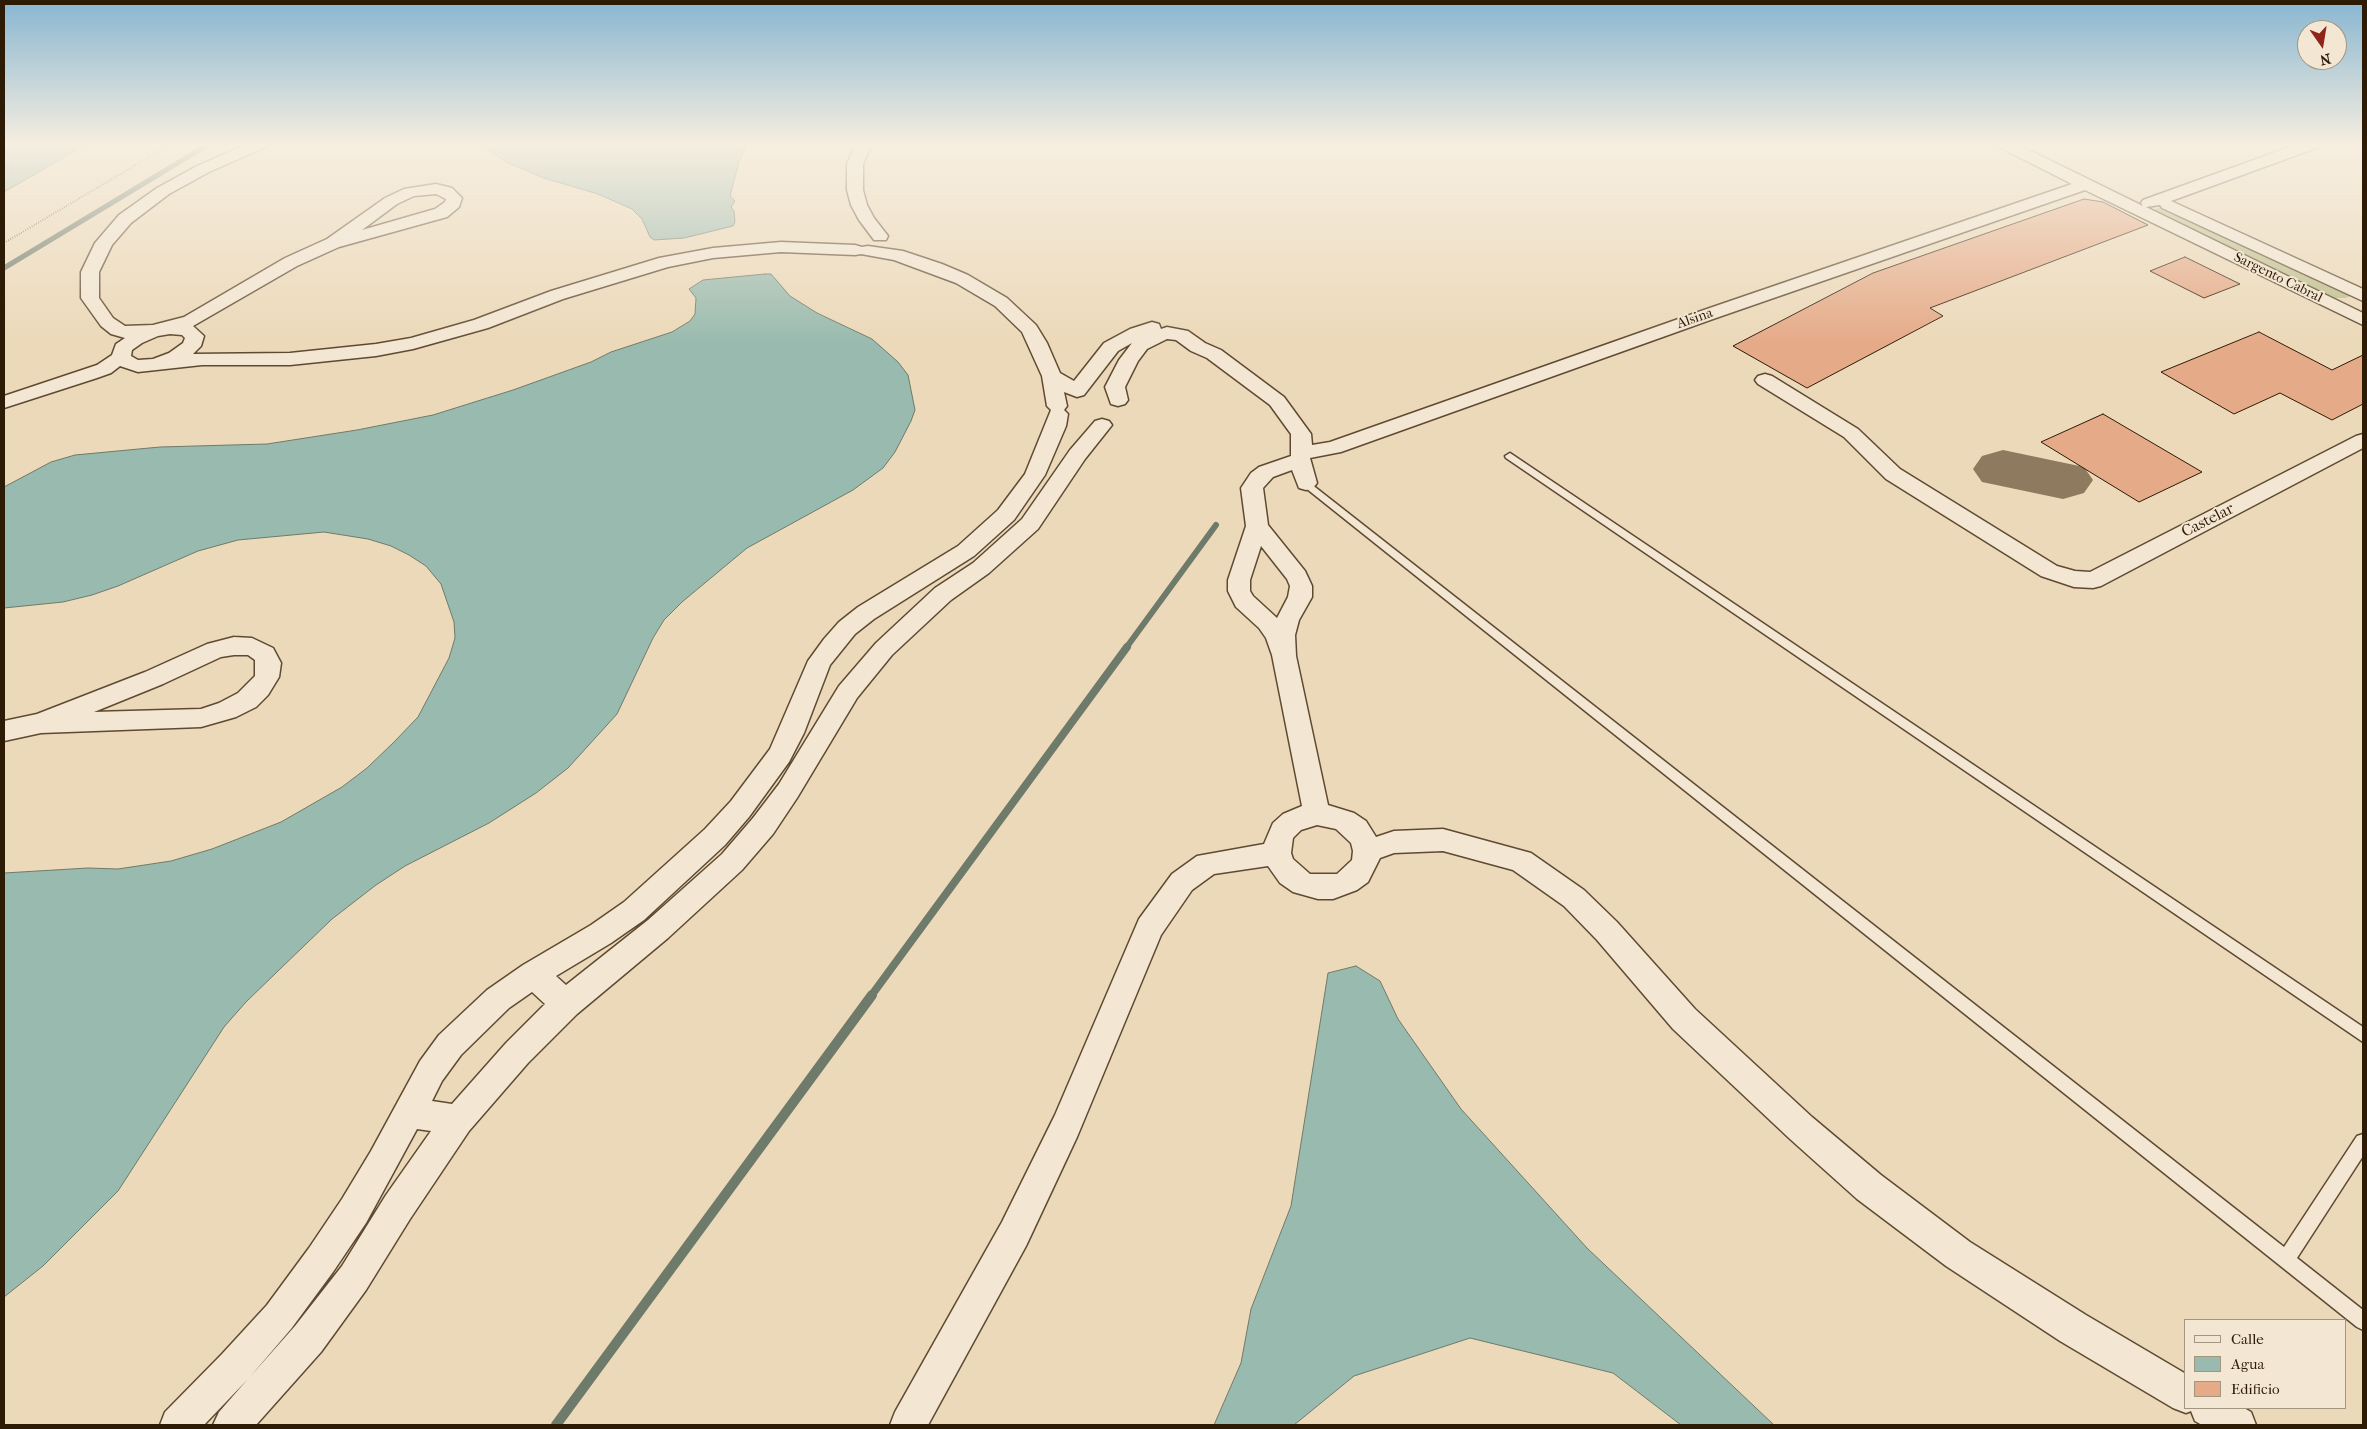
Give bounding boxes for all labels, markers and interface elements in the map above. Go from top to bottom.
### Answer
north arrow [2297,20,2347,70]
text: N [2318,50,2332,69]
street label: Sargento Cabral [2231,249,2325,307]
street label: Alsina [1675,305,1715,333]
street label: Castelar [2179,500,2237,542]
legend [2184,1319,2347,1409]
text: Calle [2231,1330,2264,1348]
text: Agua [2231,1355,2264,1373]
text: Edificio [2231,1380,2280,1398]

